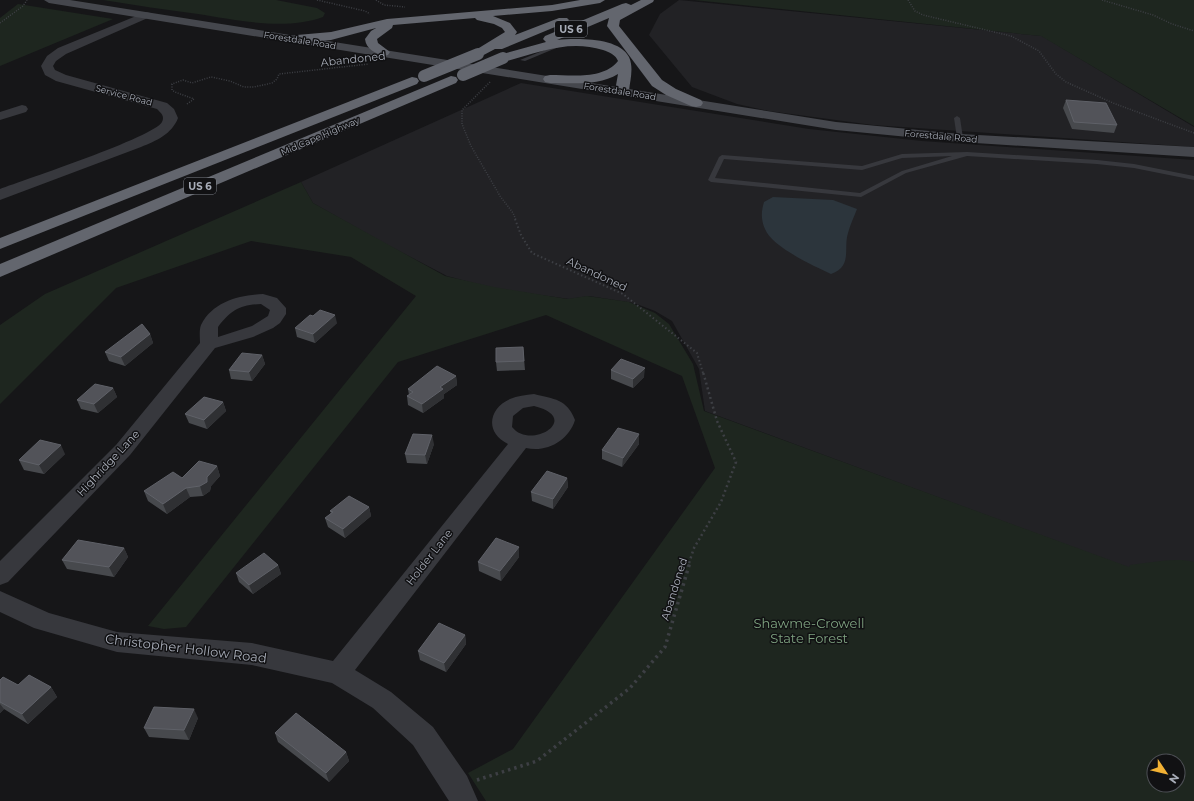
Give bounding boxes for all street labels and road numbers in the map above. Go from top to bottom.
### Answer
road number: US 6 [555,21,587,37]
street label: Forestdale Road [263,29,337,51]
street label: Abandoned [320,49,386,69]
street label: Forestdale Road [583,80,657,102]
street label: Service Road [94,82,154,108]
street label: Mid Cape Highway [279,114,361,158]
street label: Forestdale Road [904,127,978,145]
road number: US 6 [184,178,216,194]
street label: Abandoned [565,254,629,294]
street label: Highridge Lane [74,427,143,499]
street label: Holder Lane [403,526,455,588]
street label: Abandoned [658,556,690,622]
street label: Christopher Hollow Road [104,630,268,666]

